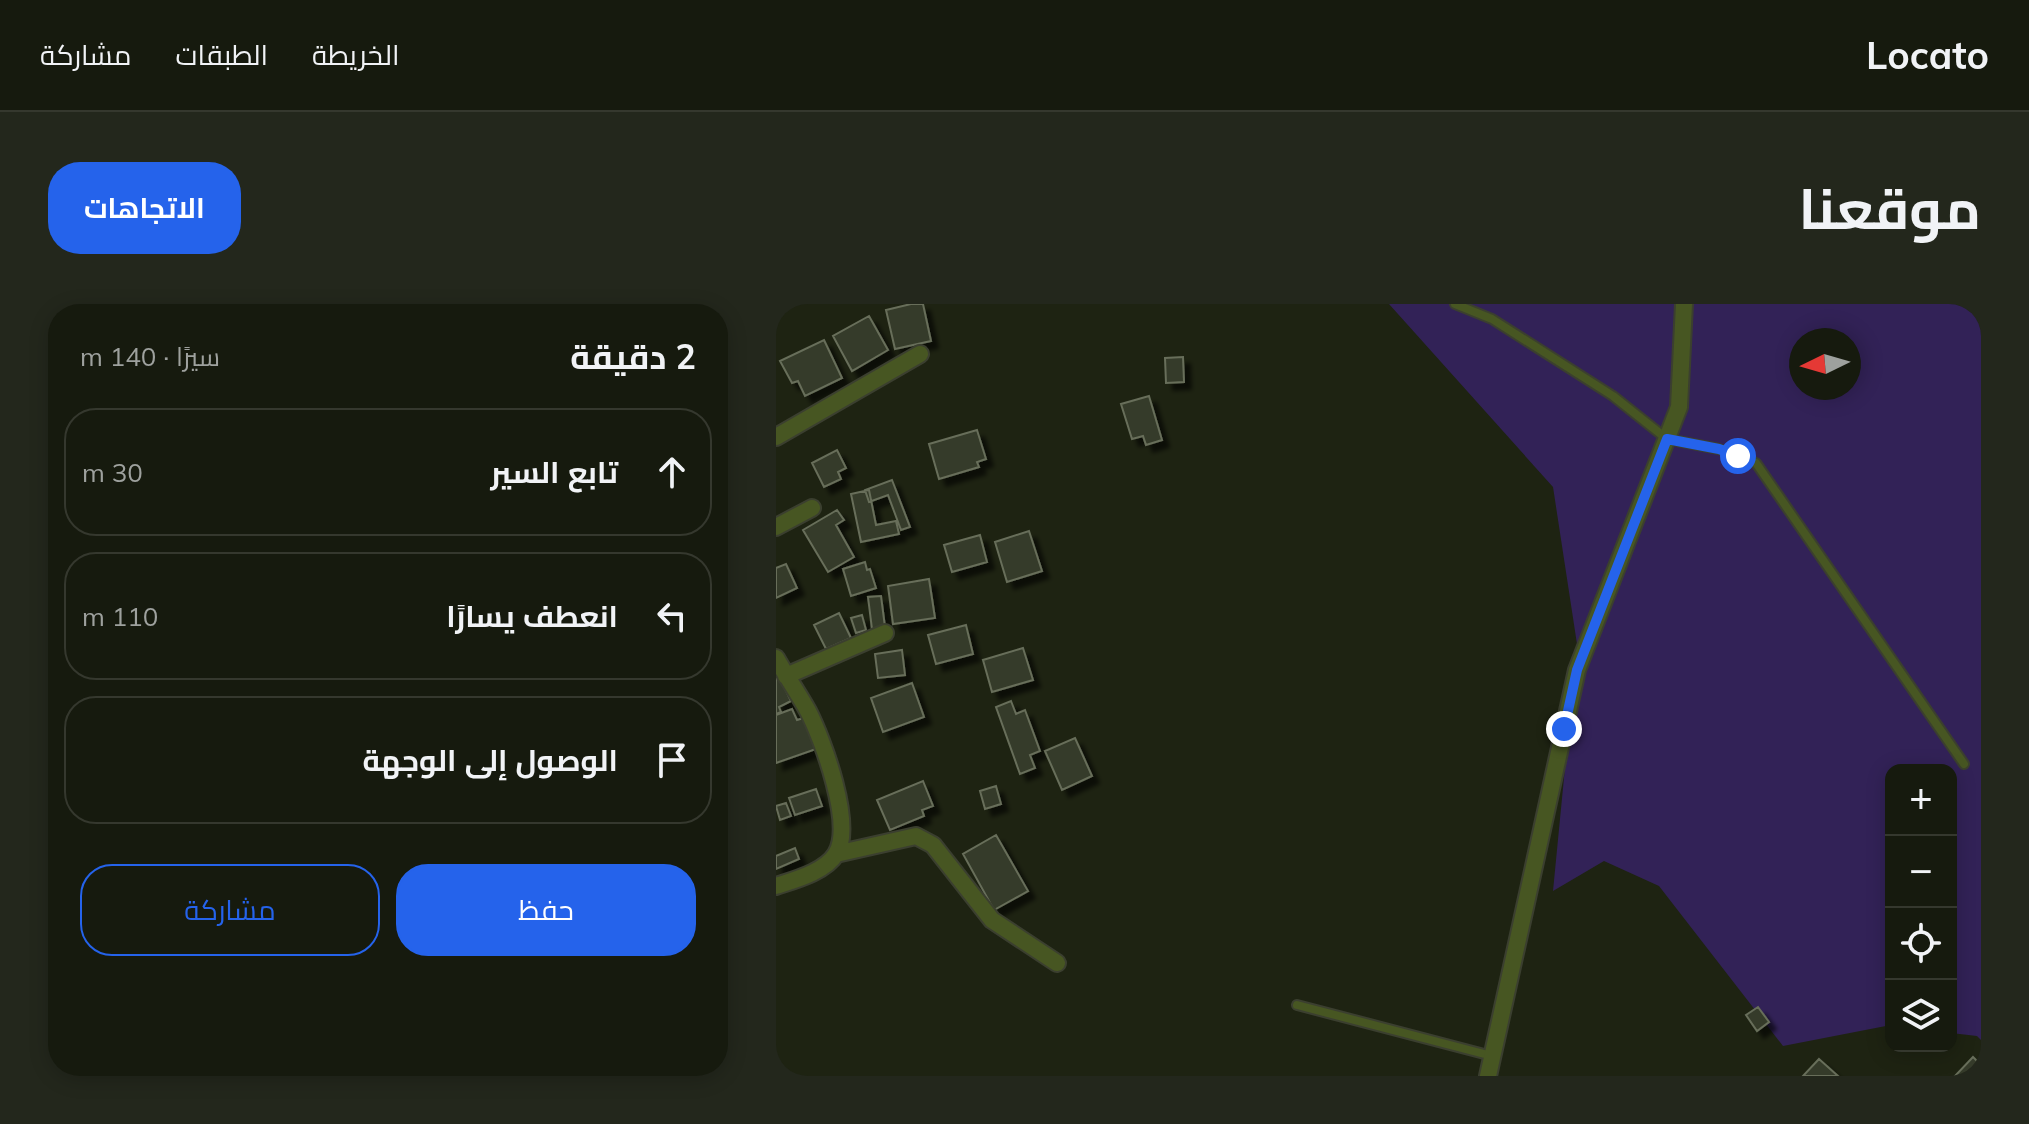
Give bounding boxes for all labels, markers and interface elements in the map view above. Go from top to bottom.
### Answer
text: Locato [1866,31,1989,79]
text: مشاركة [40,37,131,72]
text: الطبقات [175,37,268,72]
text: الخريطة [312,37,399,72]
button: الاتجاهات [48,162,241,254]
text: موقعنا [1798,173,1981,243]
north arrow [1789,328,1861,400]
text: 2 دقيقة [570,335,696,378]
text: سيرًا · 140 m [80,340,220,373]
route start [1720,438,1756,474]
icon: ahead [650,450,694,494]
text: تابع السير [491,453,618,491]
text: 30 m [82,456,143,489]
icon: left [650,594,694,638]
text: انعطف يسارًا [446,597,618,635]
text: 110 m [82,600,158,633]
route end [1546,711,1582,747]
icon: arrive [650,738,694,782]
text: الوصول إلى الوجهة [363,741,618,779]
map controls [1885,764,1957,1052]
button: + [1885,764,1957,836]
button: − [1885,836,1957,908]
button: مشاركة [80,864,380,956]
button: حفظ [396,864,696,956]
button: locate [1885,908,1957,980]
button: layers [1885,980,1957,1052]

